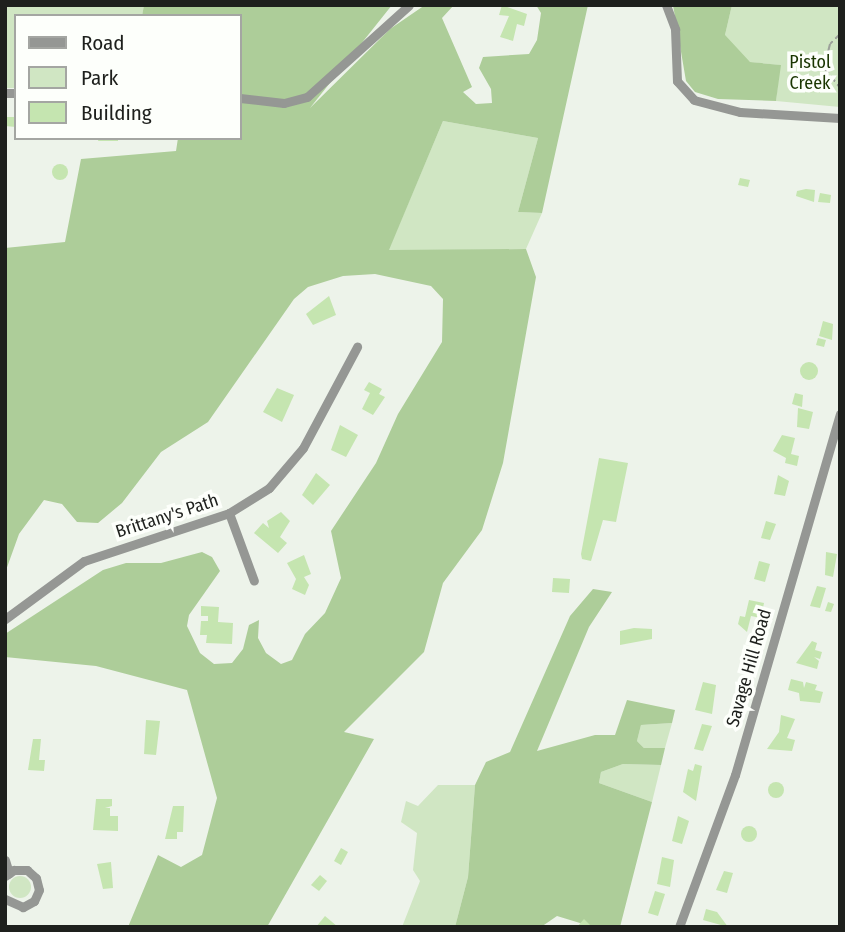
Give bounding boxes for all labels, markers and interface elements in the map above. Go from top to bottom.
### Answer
legend [14,14,242,140]
text: Road [81,30,125,56]
park label: Pistol Creek [789,52,831,94]
text: Park [81,65,118,91]
text: Building [81,100,152,126]
street label: Brittany's Path [113,489,221,543]
street label: Savage Hill Road [722,607,776,729]

